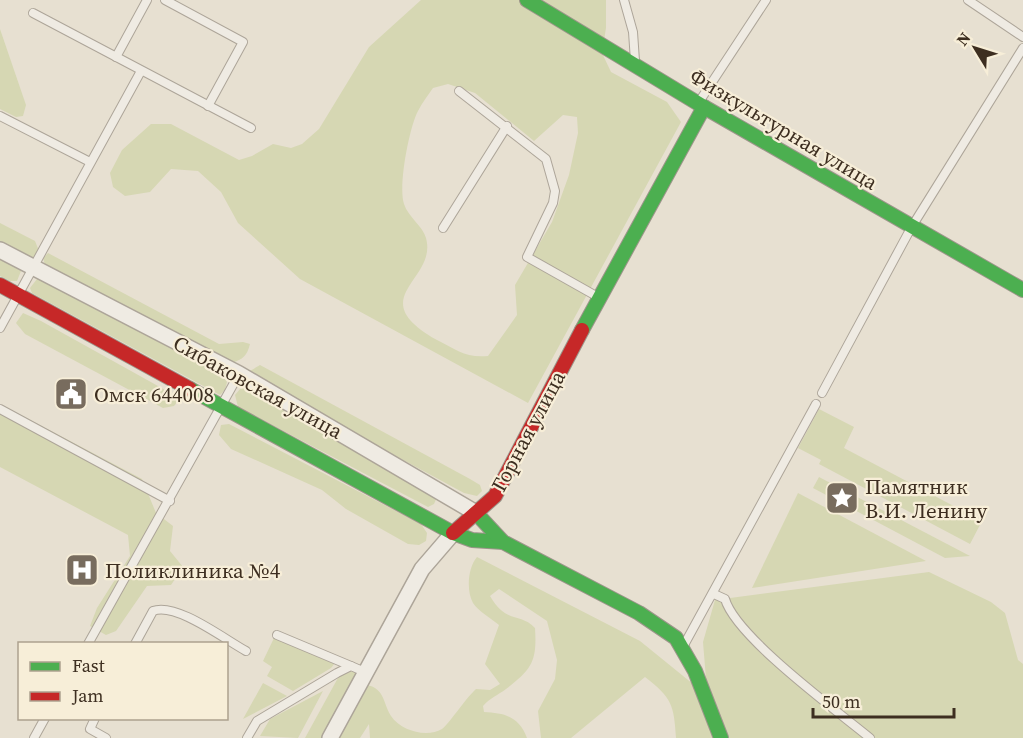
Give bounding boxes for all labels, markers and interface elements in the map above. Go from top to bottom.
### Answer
north arrow [945,18,1005,78]
text: N [951,27,976,50]
street label: Физкультурная улица [685,61,884,197]
street label: Сибаковская улица [168,328,348,446]
street label: Горная улица [484,365,572,497]
public building icon: Омск 644008 [53,376,89,412]
place label: Омск 644008 [94,380,214,409]
place label: Памятник В.И. Ленину [865,472,987,525]
place icon: Памятник В.И. Ленину [824,480,860,516]
hospital icon: Поликлиника №4 [64,552,100,588]
place label: Поликлиника №4 [105,556,281,585]
legend [18,642,228,720]
text: Fast [72,653,105,678]
scale bar [813,681,954,719]
text: Jam [71,683,104,708]
text: 50 m [822,689,860,714]

